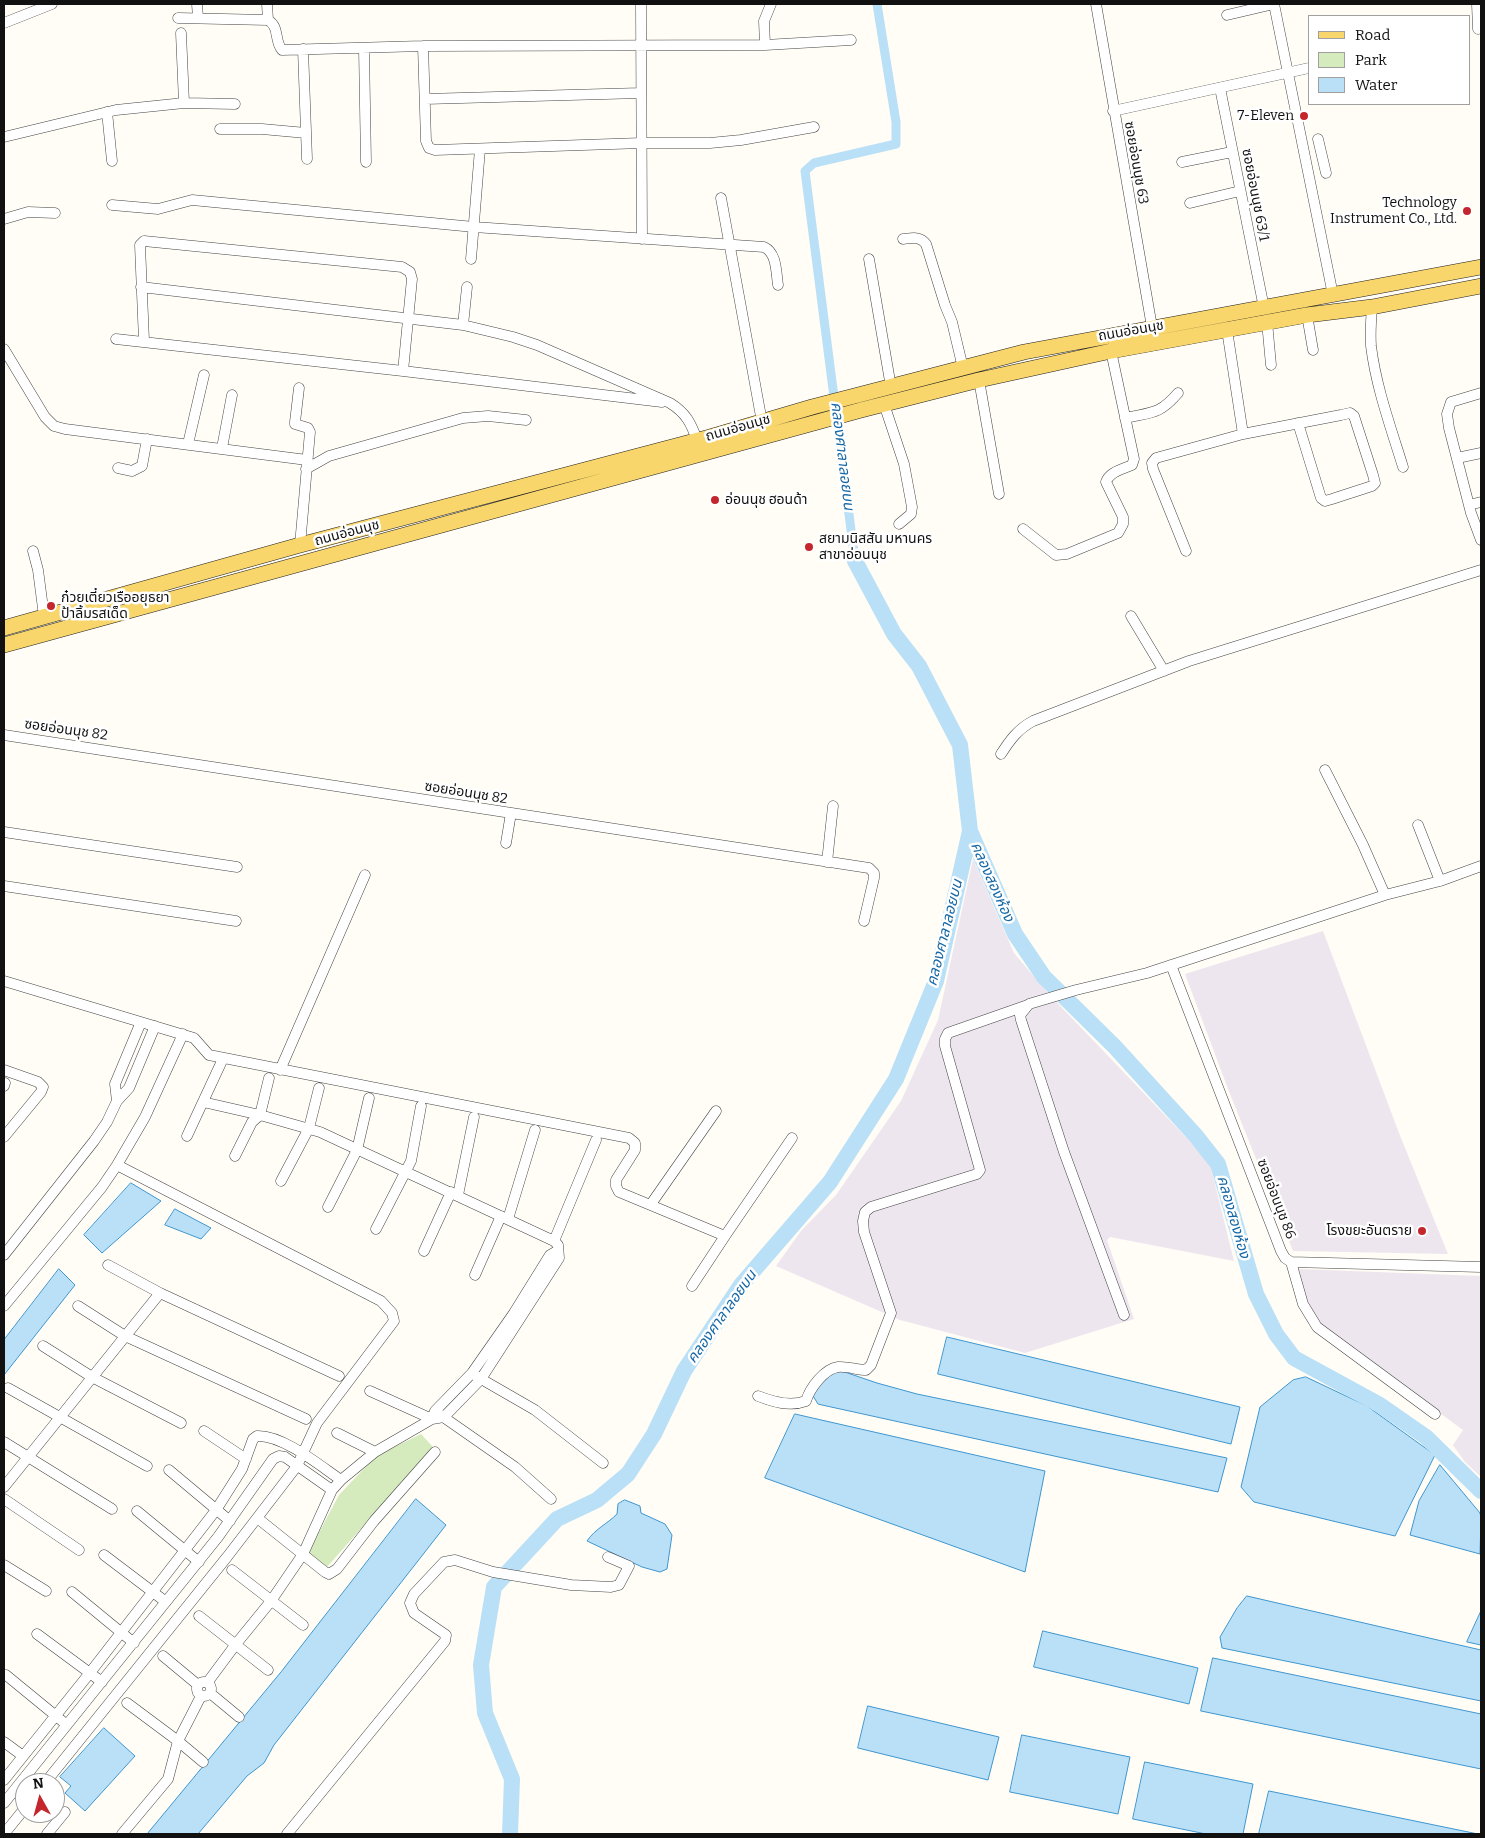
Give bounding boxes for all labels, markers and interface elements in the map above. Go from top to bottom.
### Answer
legend [1308,15,1470,105]
text: Road [1355,26,1390,44]
text: Park [1355,51,1387,69]
text: Water [1355,76,1397,94]
place label: 7-Eleven [1237,108,1294,124]
marker: 7-Eleven [1298,110,1310,122]
street label: ซอยอ่อนนุช 63 [1120,120,1152,206]
street label: ซอยอ่อนนุช 63/1 [1238,147,1272,243]
place label: Technology Instrument Co., Ltd. [1330,195,1457,228]
marker: Technology Instrument Co., Ltd. [1461,205,1473,217]
street label: ถนนอ่อนนุช [1097,317,1165,345]
water label: คลองศาลาลอยบน [826,401,858,511]
street label: ถนนอ่อนนุช [704,411,772,445]
place label: อ่อนนุช ฮอนด้า [725,492,808,508]
marker: อ่อนนุช ฮอนด้า [709,494,721,506]
street label: ถนนอ่อนนุช [313,516,381,550]
place label: สยามนิสสัน มหานคร สาขาอ่อนนุช [819,531,932,564]
marker: สยามนิสสัน มหานคร สาขาอ่อนนุช [803,541,815,553]
place label: ก๋วยเตี๋ยวเรืออยุธยา ป้าลิ้มรสเด็ด [61,590,170,622]
marker: ก๋วยเตี๋ยวเรืออยุธยา ป้าลิ้มรสเด็ด [45,600,57,612]
street label: ซอยอ่อนนุช 82 [23,716,109,744]
street label: ซอยอ่อนนุช 82 [423,778,509,808]
water label: คลองสองห้อง [966,839,1018,925]
water label: คลองศาลาลอยบน [923,878,967,988]
street label: ซอยอ่อนนุช 86 [1253,1157,1299,1241]
water label: คลองสองห้อง [1213,1174,1253,1260]
place label: โรงขยะอันตราย [1326,1223,1412,1239]
marker: โรงขยะอันตราย [1416,1225,1428,1237]
water label: คลองศาลาลอยบน [683,1267,761,1367]
north arrow [15,1773,65,1823]
text: N [32,1775,45,1793]

